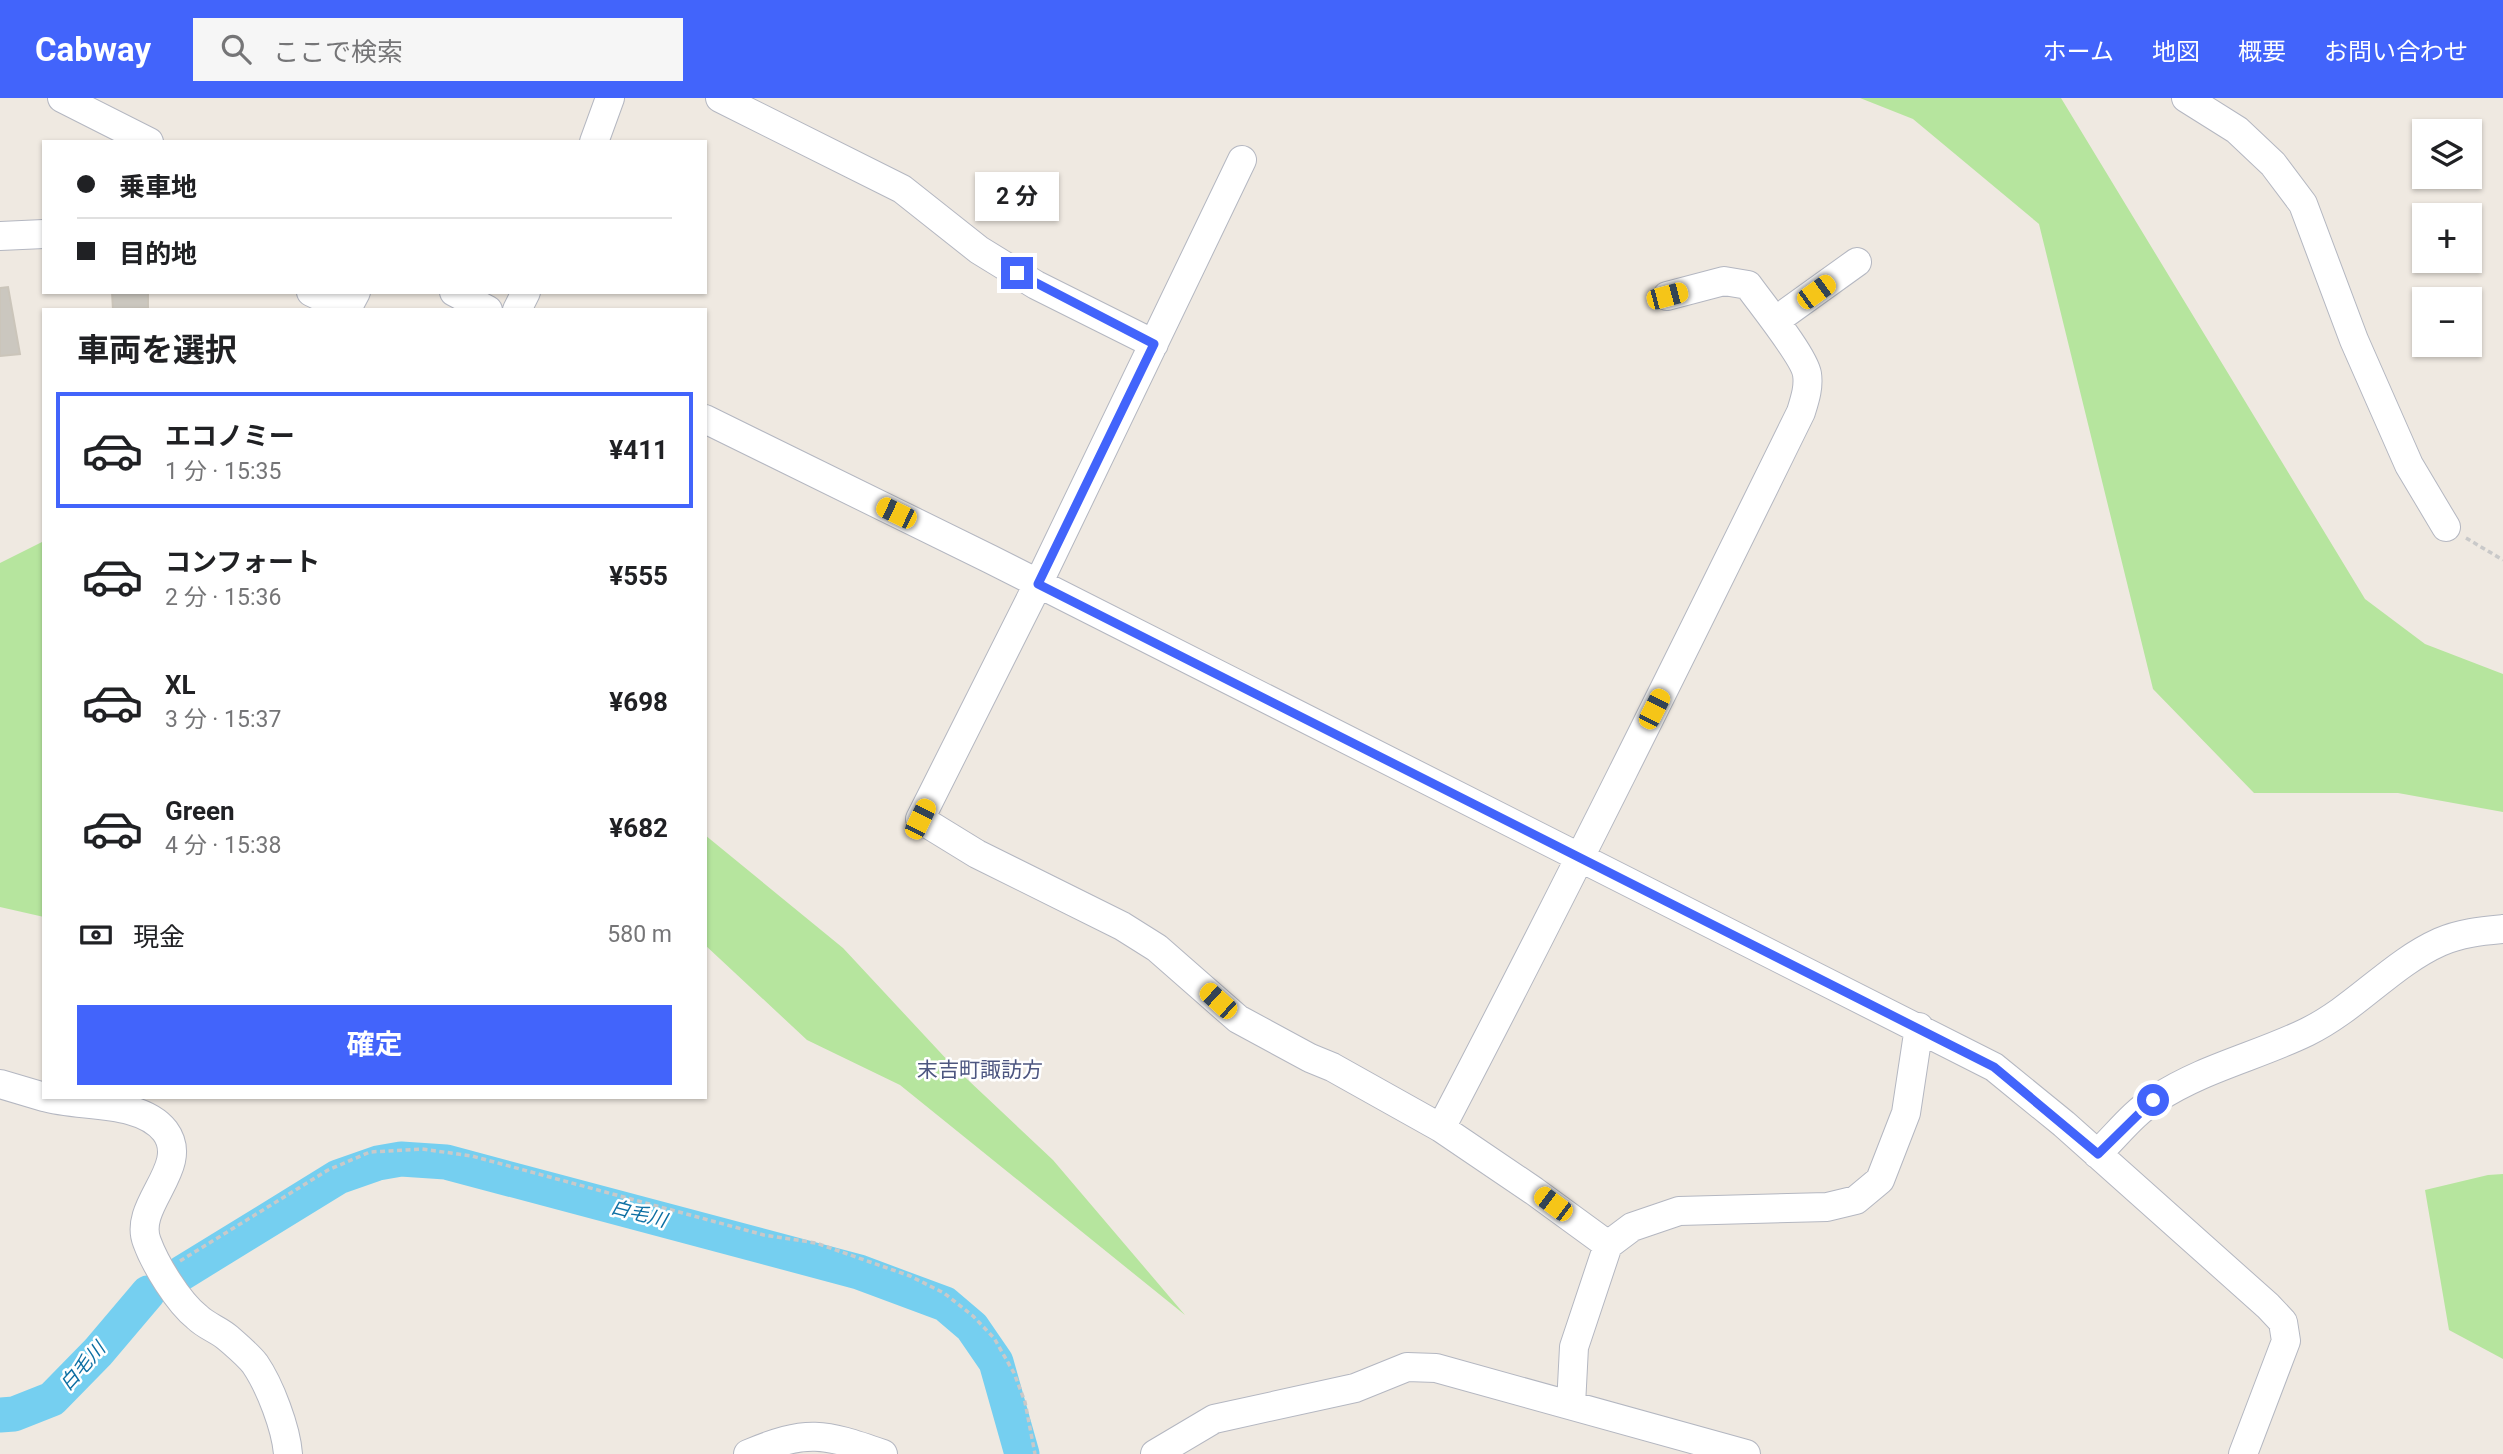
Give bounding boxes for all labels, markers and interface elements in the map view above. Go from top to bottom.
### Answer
search box [193,18,683,81]
text: Cabway [35,30,151,69]
icon: search [217,30,255,68]
text: ここで検索 [273,37,403,67]
text: ホーム [2043,38,2114,66]
text: 地図 [2152,38,2200,66]
text: 概要 [2238,38,2286,66]
text: お問い合わせ [2324,38,2468,66]
map controls [2412,119,2482,357]
button: layers [2412,119,2482,189]
text: 乗車地 [119,172,197,202]
callout: 2 分 [975,172,1059,220]
text: 2 分 [996,183,1038,210]
button: + [2412,203,2482,273]
text: 目的地 [119,239,197,269]
route end [1001,257,1033,289]
car [1793,271,1840,313]
car [1644,280,1691,312]
button: − [2412,287,2482,357]
text: 車両を選択 [77,331,237,369]
icon: car [81,419,144,482]
text: エコノミー [165,421,295,451]
text: ¥411 [609,435,668,465]
text: 1 分 · 15:35 [165,458,281,485]
car [873,494,920,532]
icon: car [81,545,144,608]
text: コンフォート [165,547,320,577]
text: ¥555 [609,561,668,591]
text: 2 分 · 15:36 [165,584,281,611]
text: XL [165,670,196,700]
icon: car [81,671,144,734]
car [1636,686,1673,732]
text: ¥698 [609,687,668,717]
text: 3 分 · 15:37 [165,706,281,733]
text: Green [165,796,235,826]
car [902,796,939,842]
icon: car [81,797,144,860]
text: ¥682 [609,813,668,843]
text: 4 分 · 15:38 [165,832,281,859]
icon: cash [77,916,115,954]
text: 580 m [607,921,672,948]
text: 現金 [133,922,185,952]
car [1196,979,1241,1023]
button: 確定 [77,1005,672,1085]
district label: 末吉町諏訪方 [917,1058,1043,1082]
route start [2137,1084,2169,1116]
car [1530,1183,1577,1225]
water label: 白毛川 [608,1195,671,1232]
water label: 白毛川 [55,1336,111,1395]

